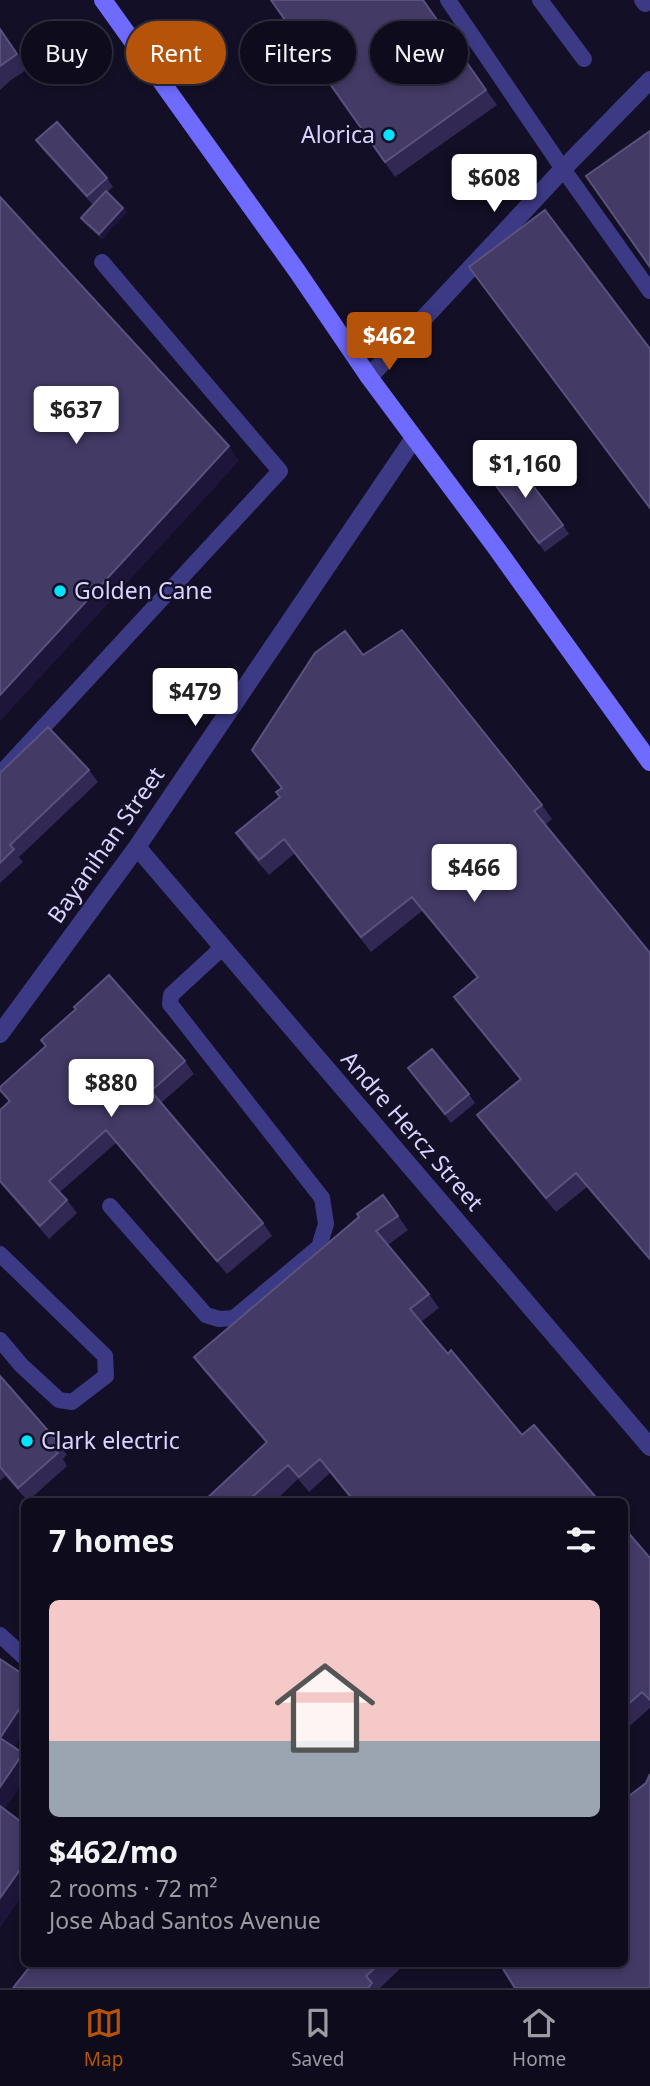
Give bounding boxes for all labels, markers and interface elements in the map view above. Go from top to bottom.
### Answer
chip: Buy [21,21,112,84]
chip: Rent [126,21,226,84]
chip: Filters [240,21,356,84]
chip: New [370,21,468,84]
place label: Alorica [301,118,375,150]
marker: Alorica [381,127,397,143]
pin: $608 [453,154,535,214]
text: $608 [468,161,520,193]
pin: $462 [348,312,430,372]
text: $462 [363,319,415,351]
pin: $637 [35,386,117,446]
text: $637 [50,393,102,425]
pin: $1,160 [468,440,582,500]
text: $1,160 [489,447,561,479]
place label: Golden Cane [74,574,213,606]
marker: Golden Cane [52,583,68,599]
pin: $479 [154,668,236,728]
text: $479 [169,675,221,707]
street label: Bayanihan Street [39,760,171,929]
pin: $466 [433,844,515,904]
text: $466 [448,851,500,883]
street label: Andre Hercz Street [334,1044,491,1217]
pin: $880 [70,1060,152,1119]
text: $880 [85,1066,137,1098]
place label: Clark electric [41,1424,180,1456]
marker: Clark electric [19,1433,35,1449]
text: 7 homes [49,1520,174,1561]
icon: filters [562,1521,600,1559]
icon: home [262,1645,388,1771]
text: $462/mo [49,1831,178,1872]
text: 2 rooms · 72 m² [49,1872,218,1904]
text: Jose Abad Santos Avenue [49,1904,321,1936]
tab: Map [84,2004,123,2072]
tab: Saved [291,2004,344,2072]
tab: Home [512,2004,566,2072]

